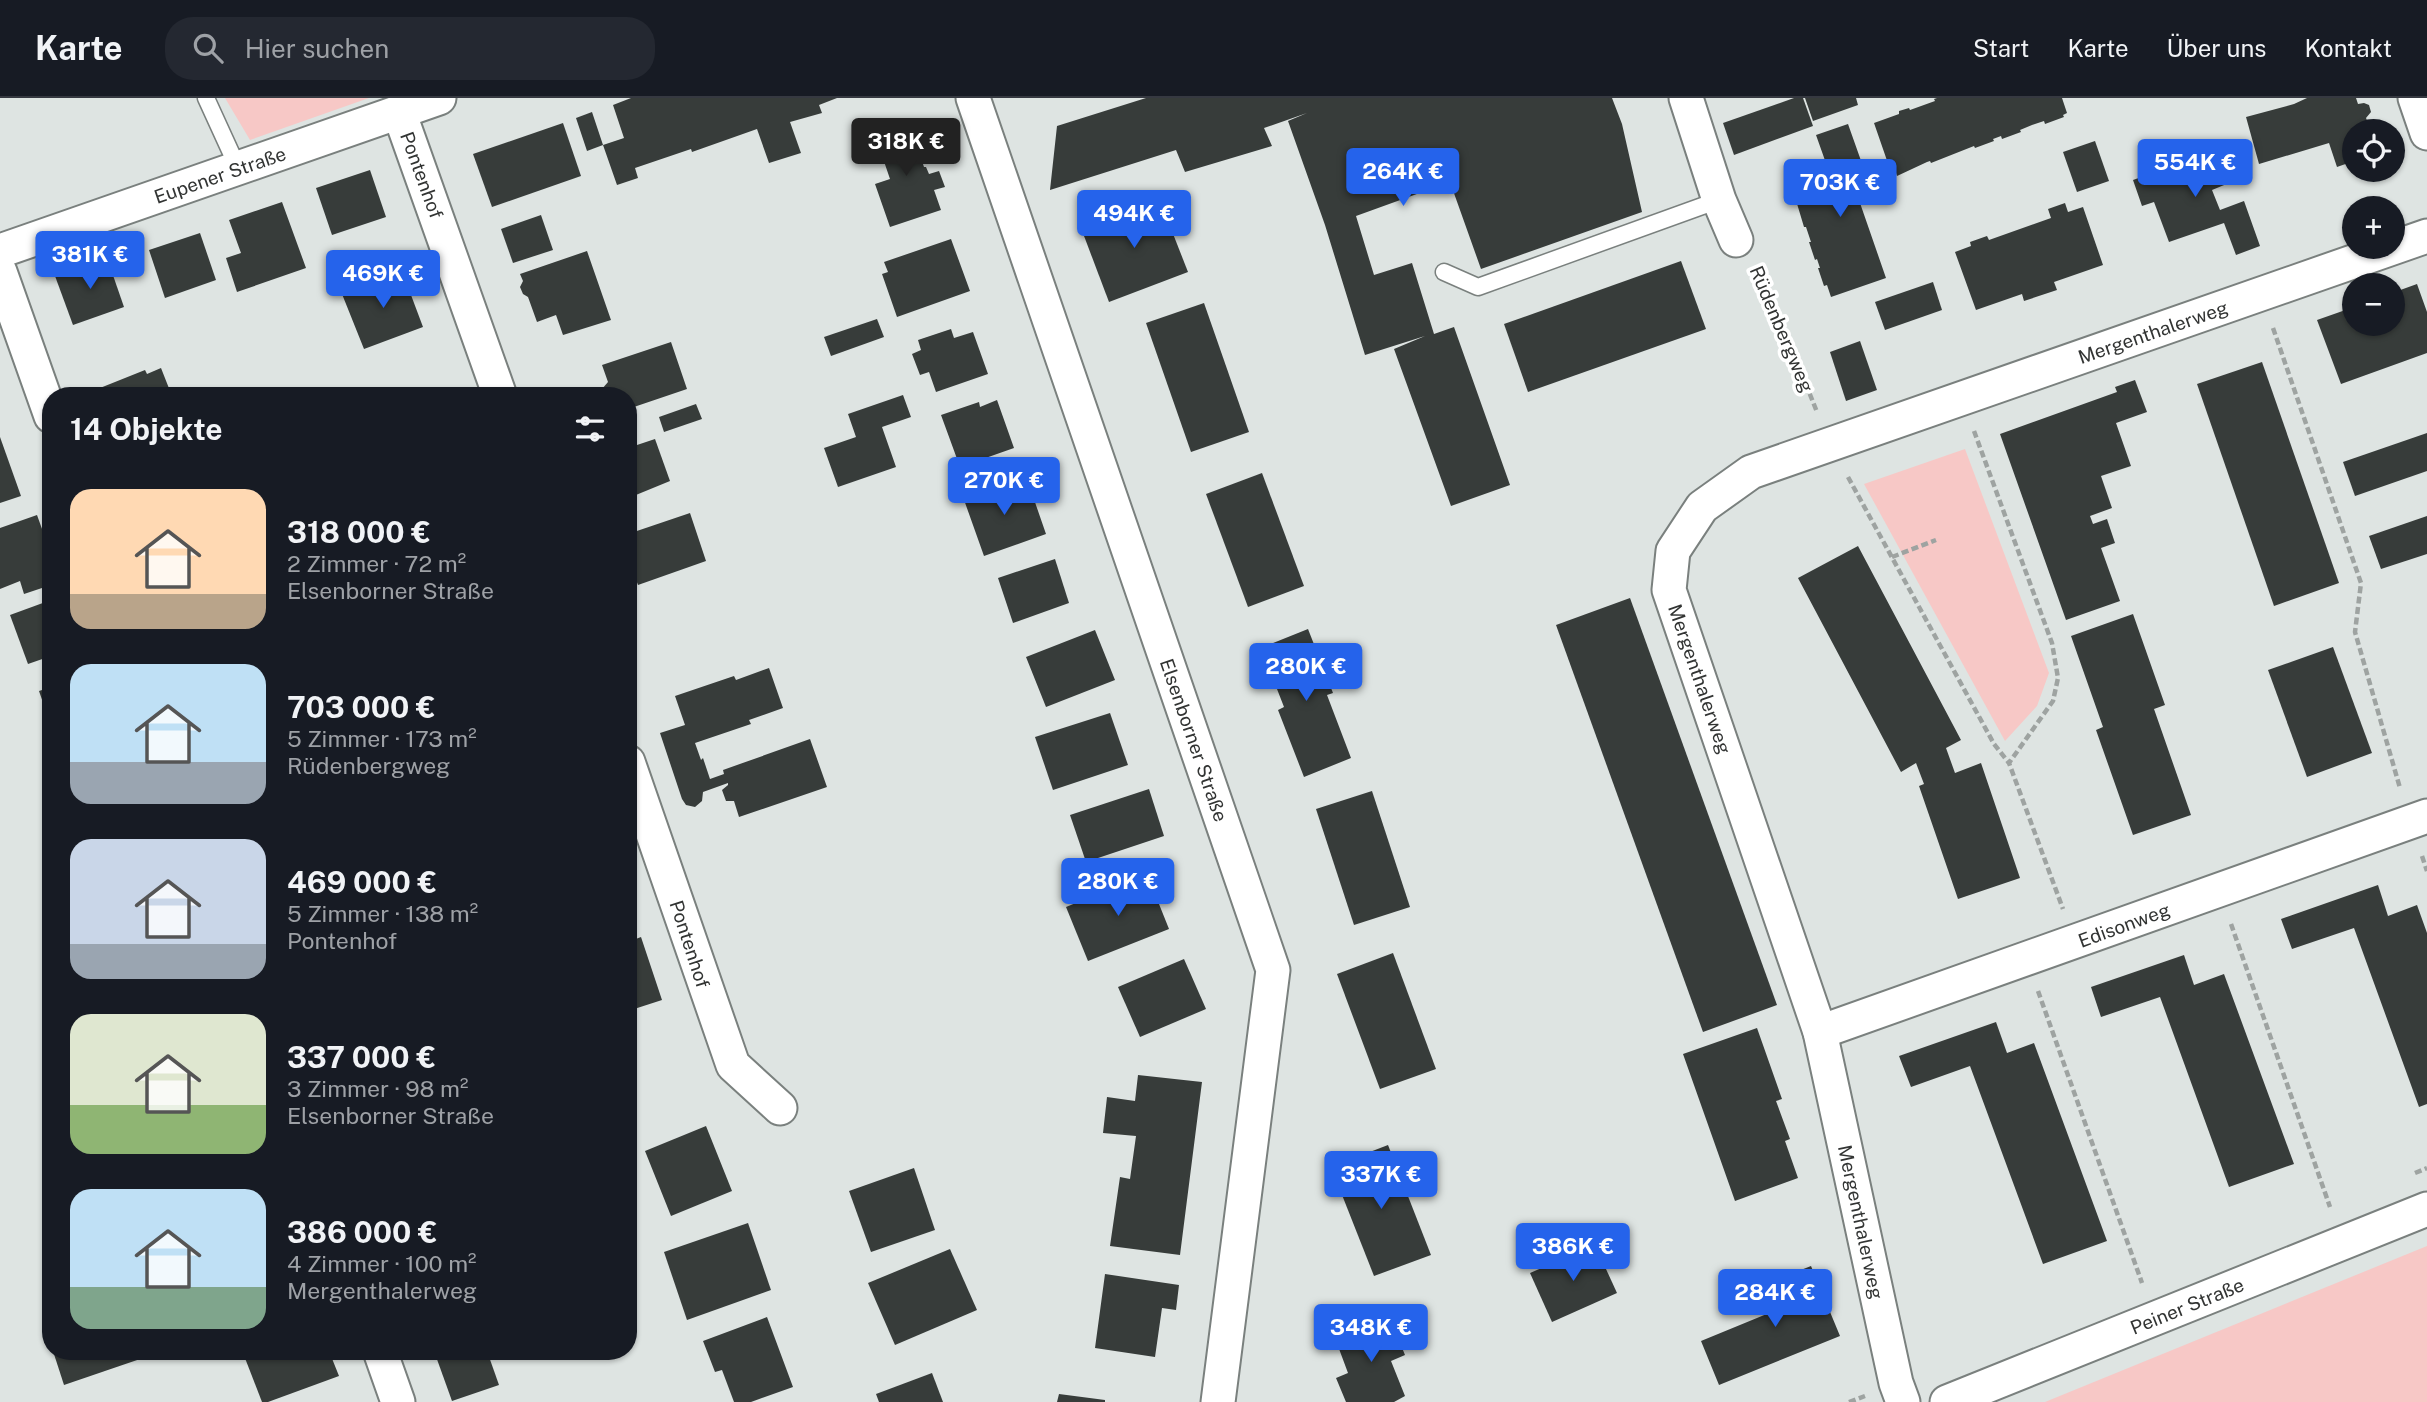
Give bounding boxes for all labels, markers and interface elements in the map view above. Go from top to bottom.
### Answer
search box [165,17,655,80]
text: Karte [35,29,123,67]
icon: search [189,29,227,67]
text: Hier suchen [245,33,389,64]
text: Start [1973,34,2029,62]
text: Karte [2067,34,2129,62]
text: Über uns [2167,34,2266,62]
text: Kontakt [2304,34,2392,62]
pin: 318K € [849,118,963,178]
map controls [2342,119,2405,336]
button: locate [2342,119,2405,182]
text: 318K € [867,127,945,154]
street label: Pontenhof [396,129,448,221]
pin: 554K € [2138,140,2252,199]
street label: Eupener Straße [151,142,289,208]
pin: 264K € [1346,148,1460,208]
text: 554K € [2154,148,2236,175]
text: 264K € [1362,157,1444,184]
pin: 703K € [1783,159,1897,219]
text: 703K € [1800,168,1880,195]
pin: 494K € [1077,190,1191,250]
button: + [2342,196,2405,259]
text: 494K € [1093,199,1175,226]
pin: 381K € [33,232,147,291]
text: 381K € [51,240,129,267]
pin: 469K € [326,250,440,310]
text: 469K € [342,259,424,286]
street label: Rüdenbergweg [1746,263,1819,396]
button: − [2342,273,2405,336]
street label: Mergenthalerweg [2075,296,2231,368]
icon: filters [571,410,609,448]
text: 14 Objekte [70,411,223,447]
pin: 270K € [947,458,1061,517]
text: 270K € [964,466,1044,493]
text: 318 000 € [287,514,431,550]
icon: home [126,517,210,601]
text: 2 Zimmer · 72 m² [287,550,466,577]
text: Elsenborner Straße [287,577,494,604]
street label: Mergenthalerweg [1664,601,1736,757]
pin: 280K € [1249,644,1363,703]
text: 280K € [1265,652,1347,679]
street label: Elsenborner Straße [1156,656,1232,824]
text: 703 000 € [287,689,436,725]
icon: home [126,692,210,776]
text: 5 Zimmer · 173 m² [287,725,477,752]
text: Rüdenbergweg [287,752,450,779]
pin: 280K € [1061,858,1175,918]
text: 469 000 € [287,864,437,900]
icon: home [126,867,210,951]
text: 280K € [1077,867,1159,894]
street label: Pontenhof [665,897,715,991]
street label: Edisonweg [2075,898,2173,952]
text: 5 Zimmer · 138 m² [287,900,478,927]
text: Pontenhof [287,927,397,954]
text: 337 000 € [287,1039,436,1075]
icon: home [126,1042,210,1126]
text: 3 Zimmer · 98 m² [287,1075,468,1102]
text: Elsenborner Straße [287,1102,494,1129]
street label: Mergenthalerweg [1834,1143,1888,1301]
pin: 337K € [1324,1152,1438,1211]
text: 337K € [1340,1160,1422,1187]
text: 386 000 € [287,1214,438,1250]
icon: home [126,1217,210,1301]
pin: 386K € [1516,1224,1630,1283]
text: 386K € [1532,1232,1614,1259]
text: 4 Zimmer · 100 m² [287,1250,477,1277]
pin: 284K € [1718,1270,1832,1329]
street label: Peiner Straße [2127,1273,2247,1339]
text: Mergenthalerweg [287,1277,477,1304]
text: 284K € [1734,1278,1816,1305]
pin: 348K € [1314,1304,1428,1364]
text: 348K € [1330,1313,1412,1340]

